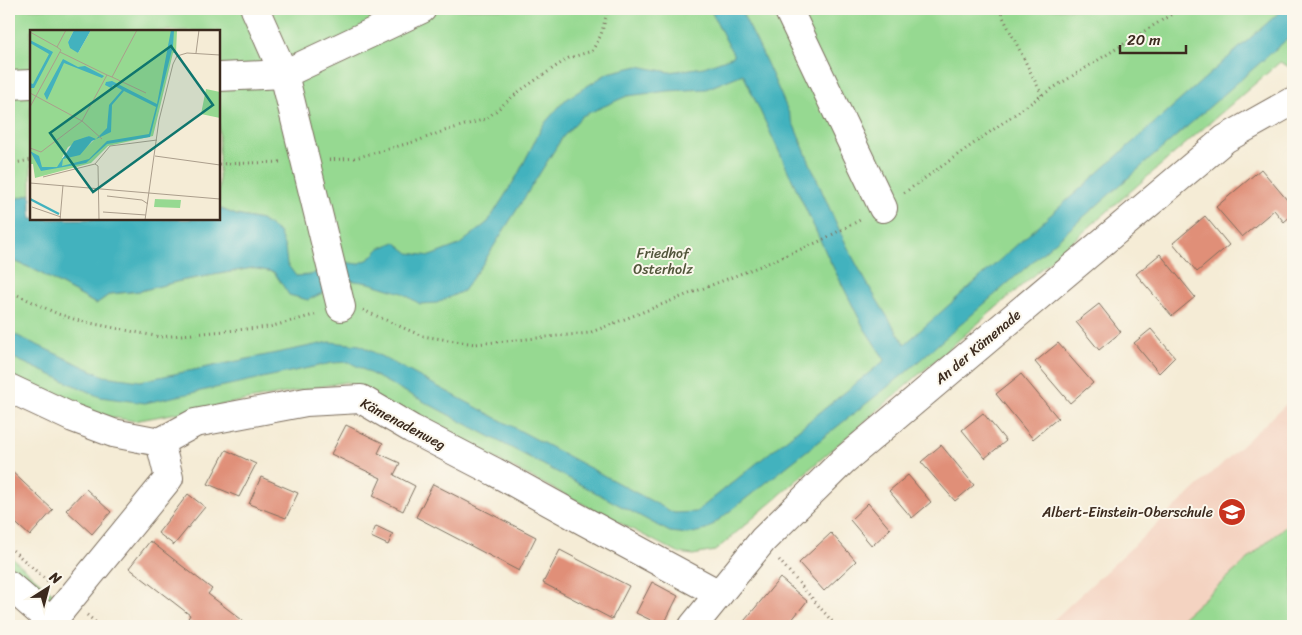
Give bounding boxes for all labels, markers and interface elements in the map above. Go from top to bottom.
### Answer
scale bar [1120,22,1186,54]
text: 20 m [1127,27,1161,53]
inset map [30,30,220,220]
park label: Friedhof Osterholz [633,241,693,282]
street label: An der Kämenade [928,303,1027,392]
street label: Kämenadenweg [356,391,450,457]
school or university icon: Albert-Einstein-Oberschule [1217,497,1247,527]
place label: Albert-Einstein-Oberschule [1041,500,1213,525]
north arrow [22,562,72,612]
text: N [43,564,67,591]

